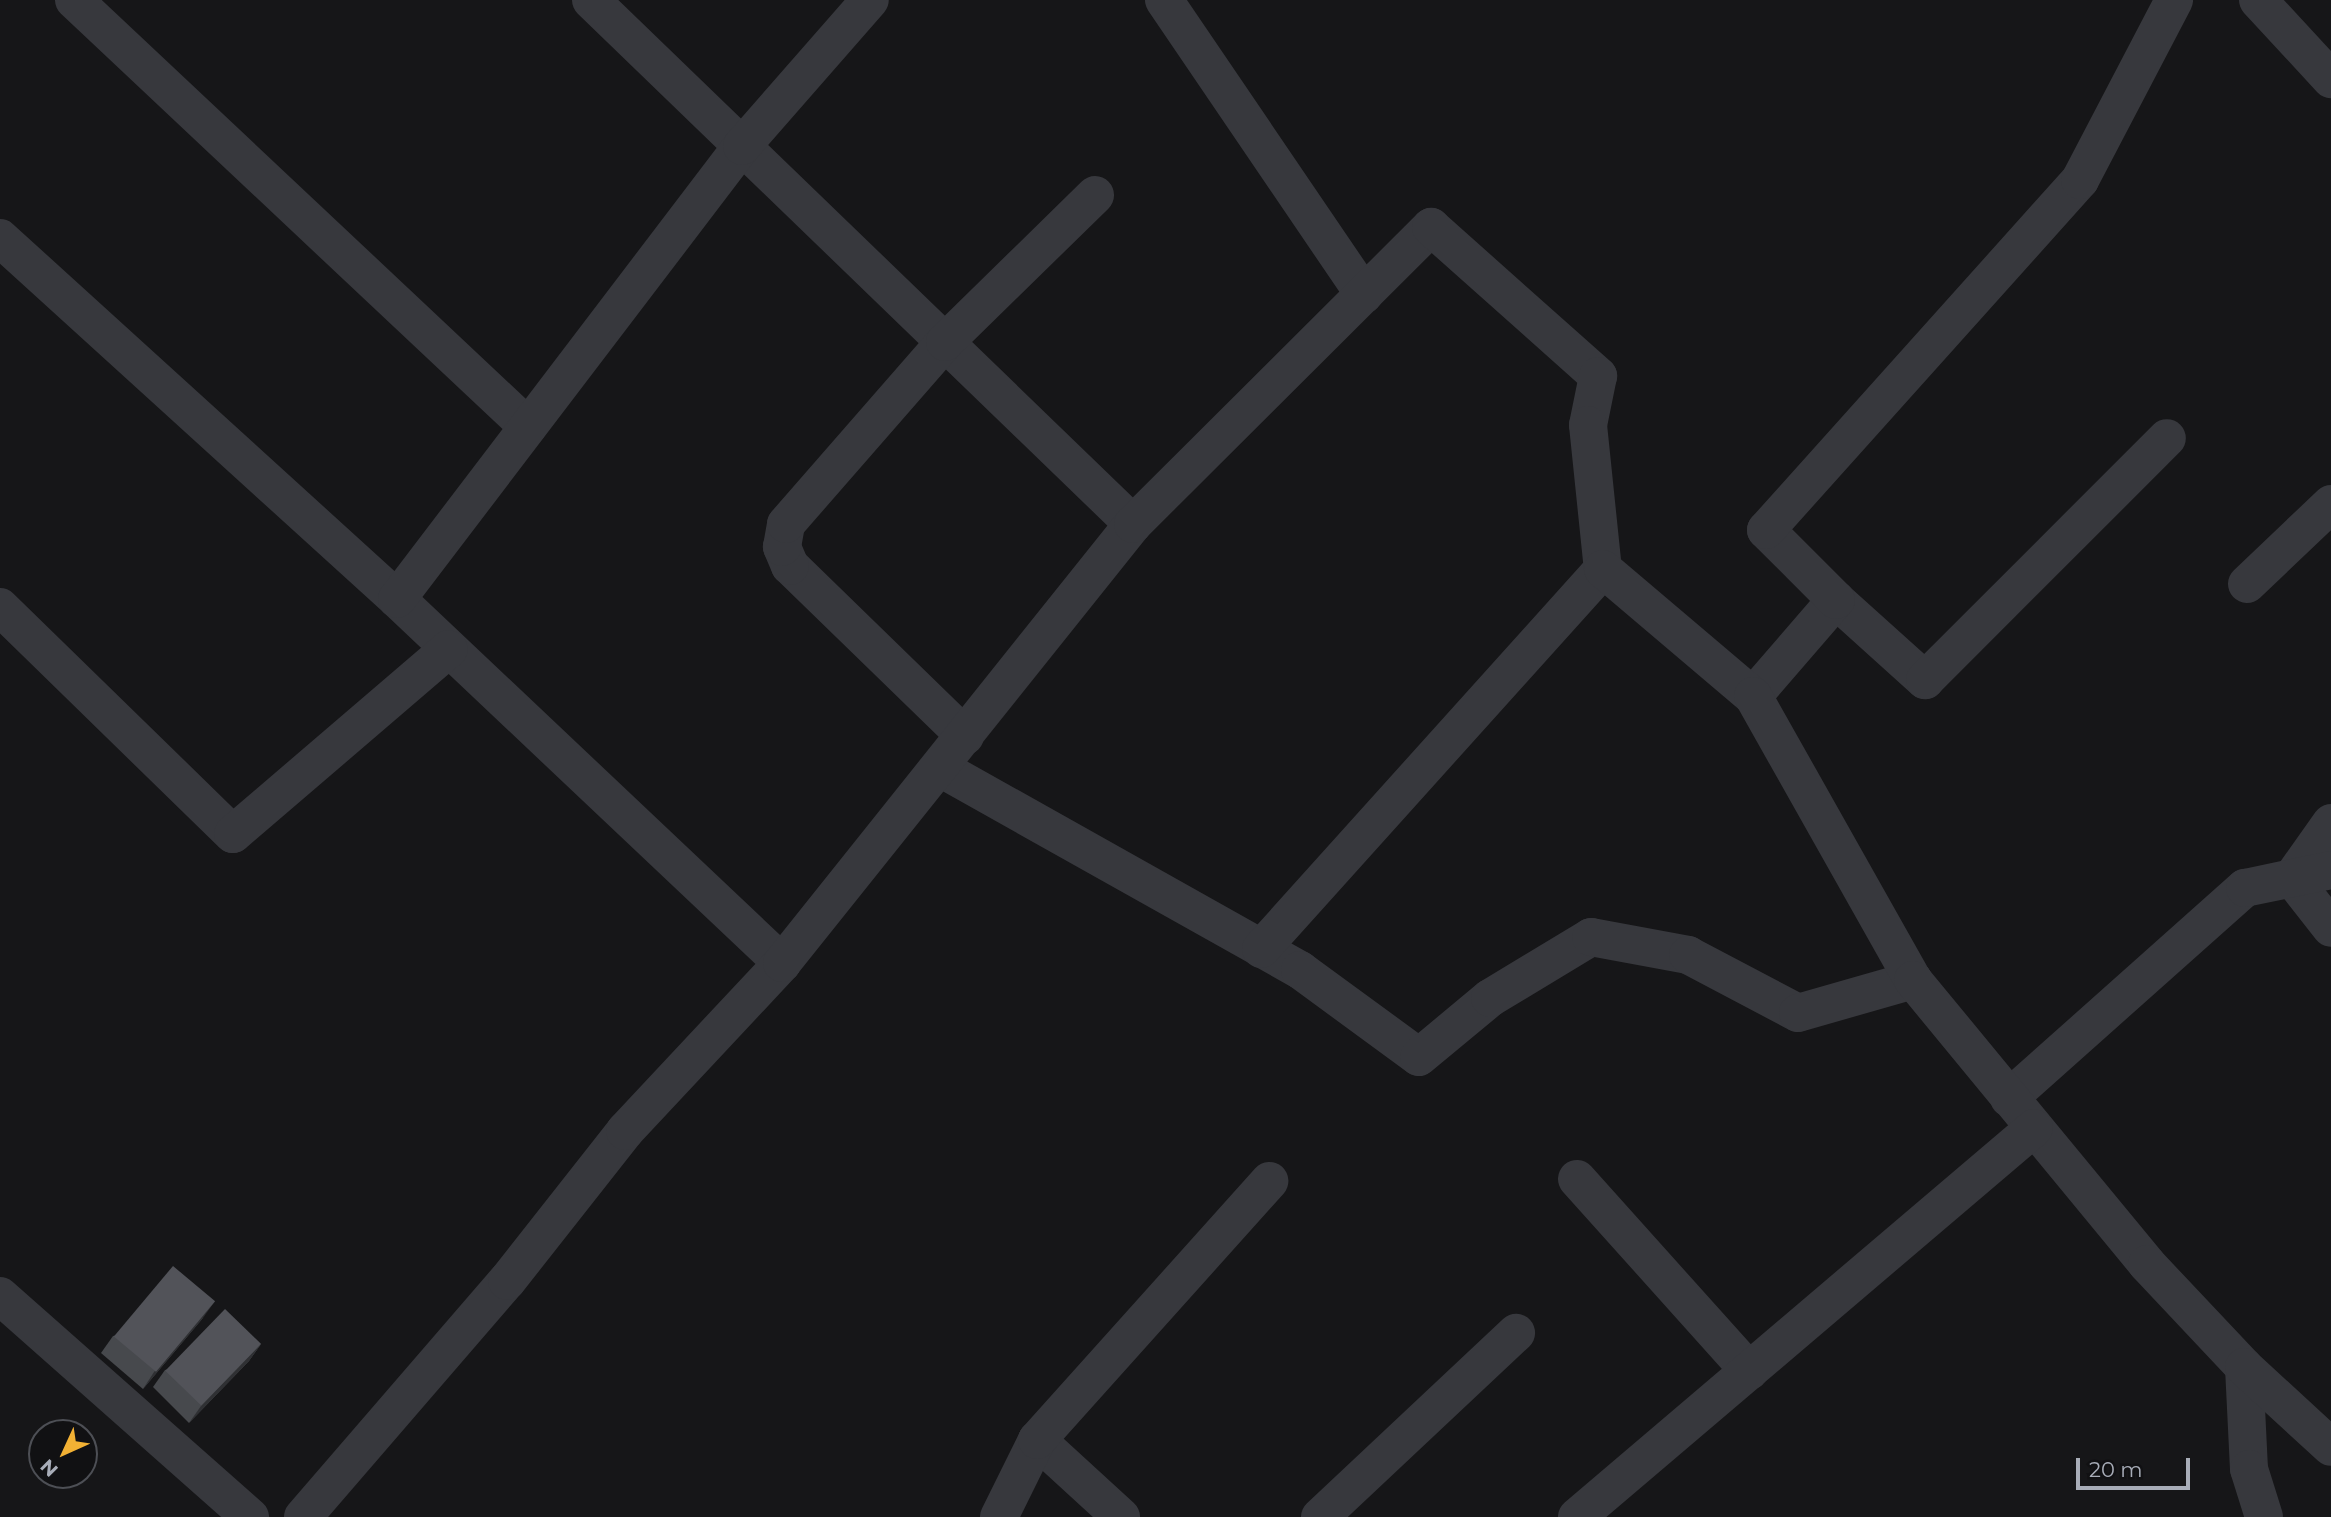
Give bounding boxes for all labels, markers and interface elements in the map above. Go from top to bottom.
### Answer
north arrow [28,1419,98,1489]
scale bar [2079,1444,2193,1488]
text: N [36,1454,63,1481]
text: 20 m [2089,1457,2143,1482]

